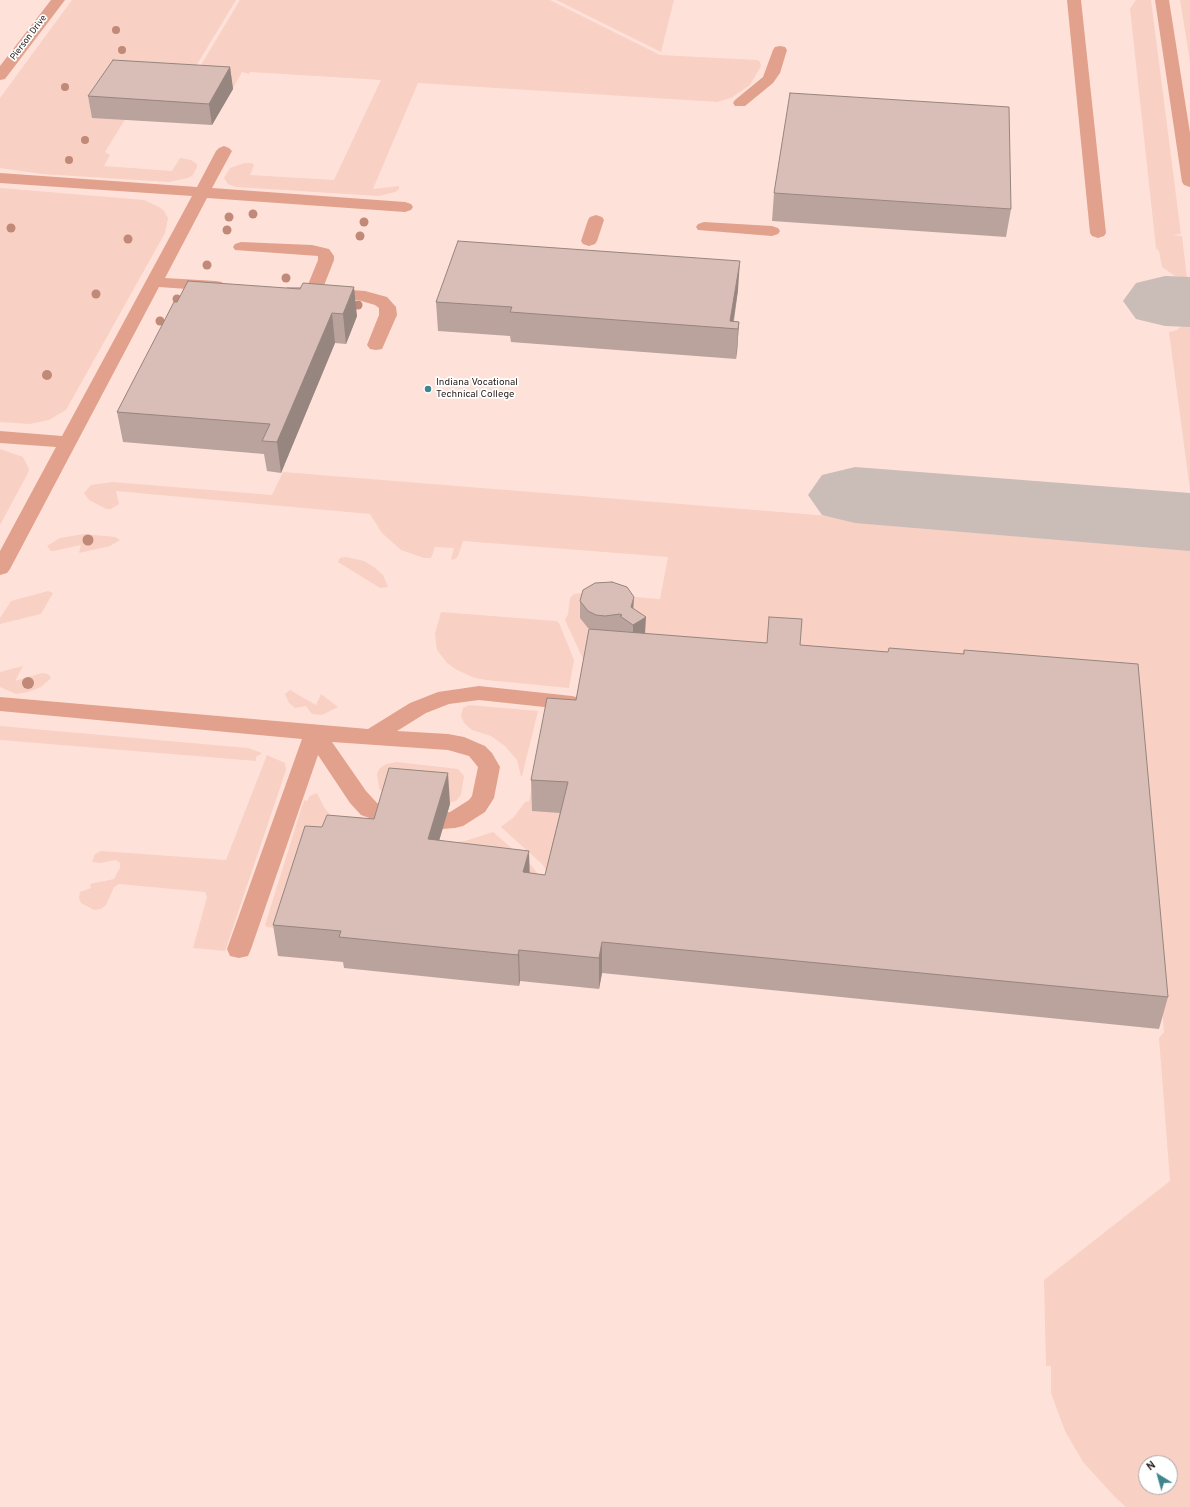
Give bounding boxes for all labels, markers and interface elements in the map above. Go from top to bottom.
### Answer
street label: Pierson Drive [8,13,50,63]
place label: Indiana Vocational Technical College [436,377,518,400]
marker: Indiana Vocational Technical College [423,384,433,394]
north arrow [1138,1455,1178,1495]
text: N [1144,1458,1159,1474]

